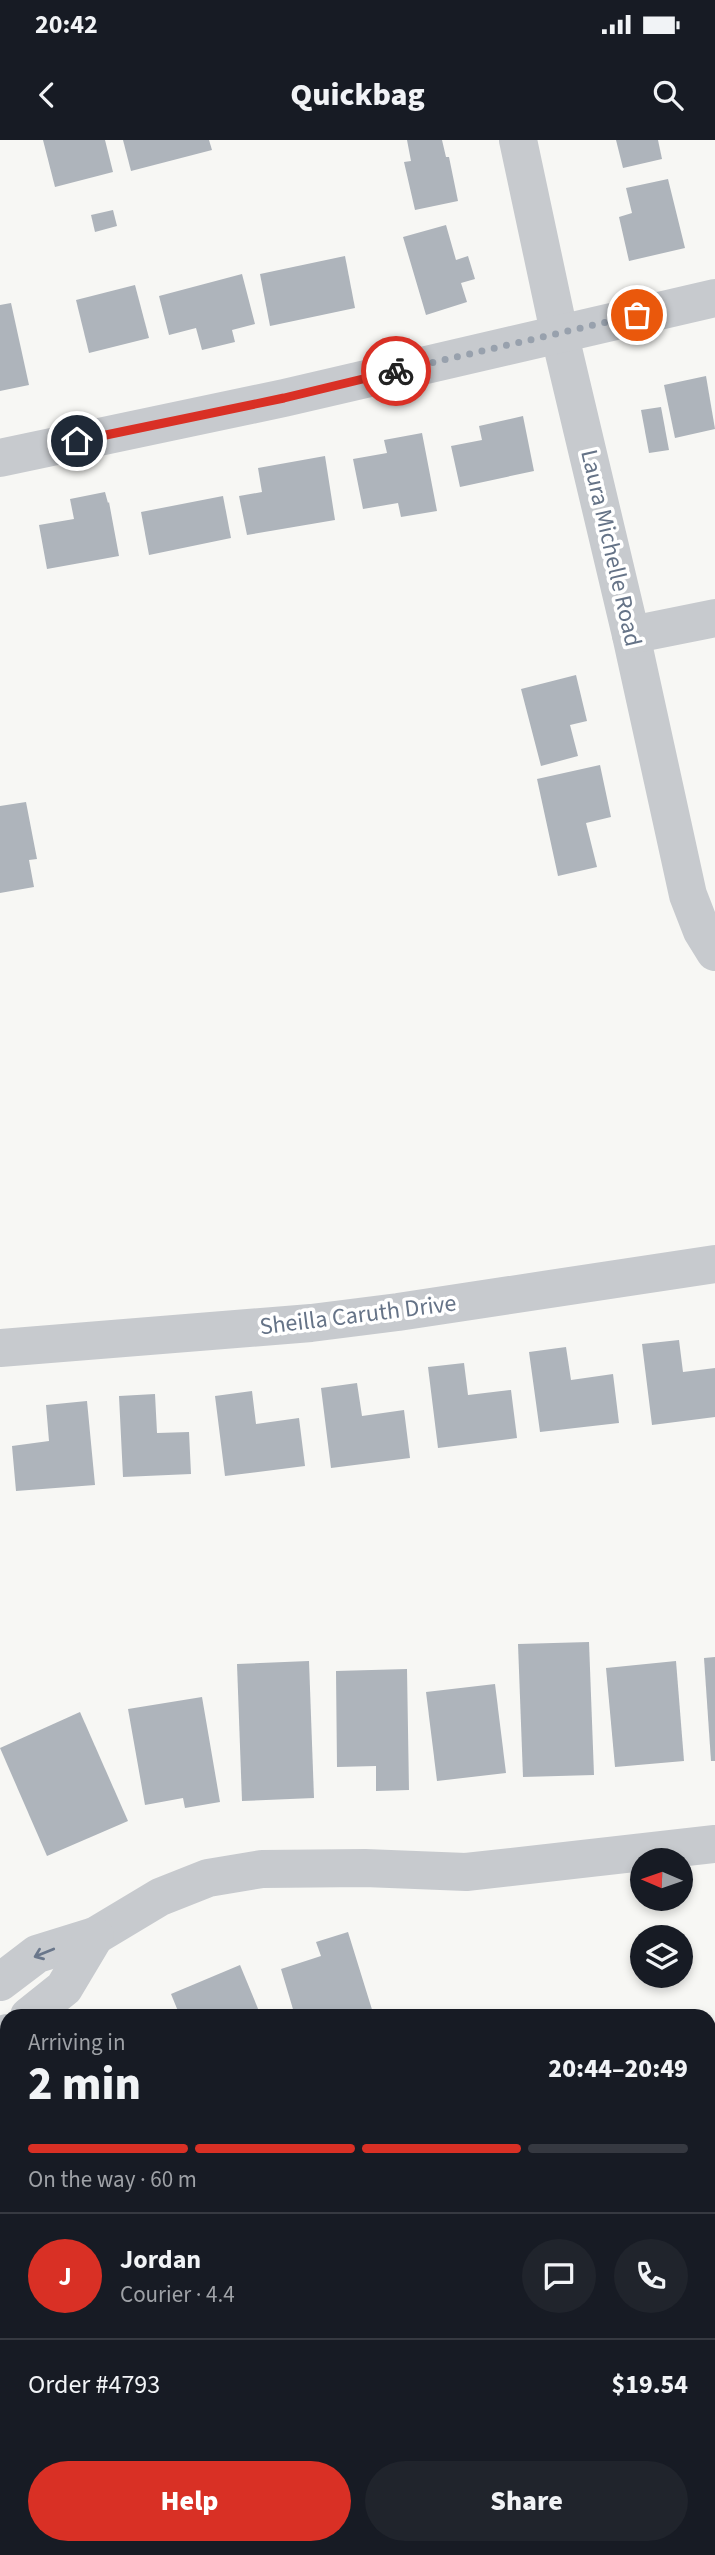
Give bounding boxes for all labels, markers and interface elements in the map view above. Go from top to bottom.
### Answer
text: 20:42 [35,6,98,43]
text: Quickbag [290,72,425,118]
icon: back [28,76,66,114]
icon: search [649,76,687,114]
pin [607,285,667,345]
icon: bag [618,296,656,334]
courier [361,336,431,406]
icon: bike [377,352,415,390]
pin [47,411,107,471]
icon: home [58,422,96,460]
street label: Laura Michelle Road [571,446,651,650]
street label: Sheilla Caruth Drive [258,1286,458,1344]
north arrow [630,1848,693,1911]
map controls [630,1848,693,1988]
button: layers [630,1925,693,1988]
one-way arrow [34,1947,55,1960]
text: Arriving in [28,2026,126,2059]
text: 20:44–20:49 [548,2050,688,2087]
text: 2 min [28,2052,141,2117]
text: On the way · 60 m [28,2163,197,2196]
button: chat [522,2239,596,2313]
button: phone [614,2239,688,2313]
text: Jordan [120,2241,201,2278]
text: J [58,2258,72,2295]
text: Courier · 4.4 [120,2278,235,2311]
text: Order #4793 [28,2366,160,2403]
text: $19.54 [612,2366,688,2403]
button: Help [28,2461,351,2541]
button: Share [365,2461,688,2541]

